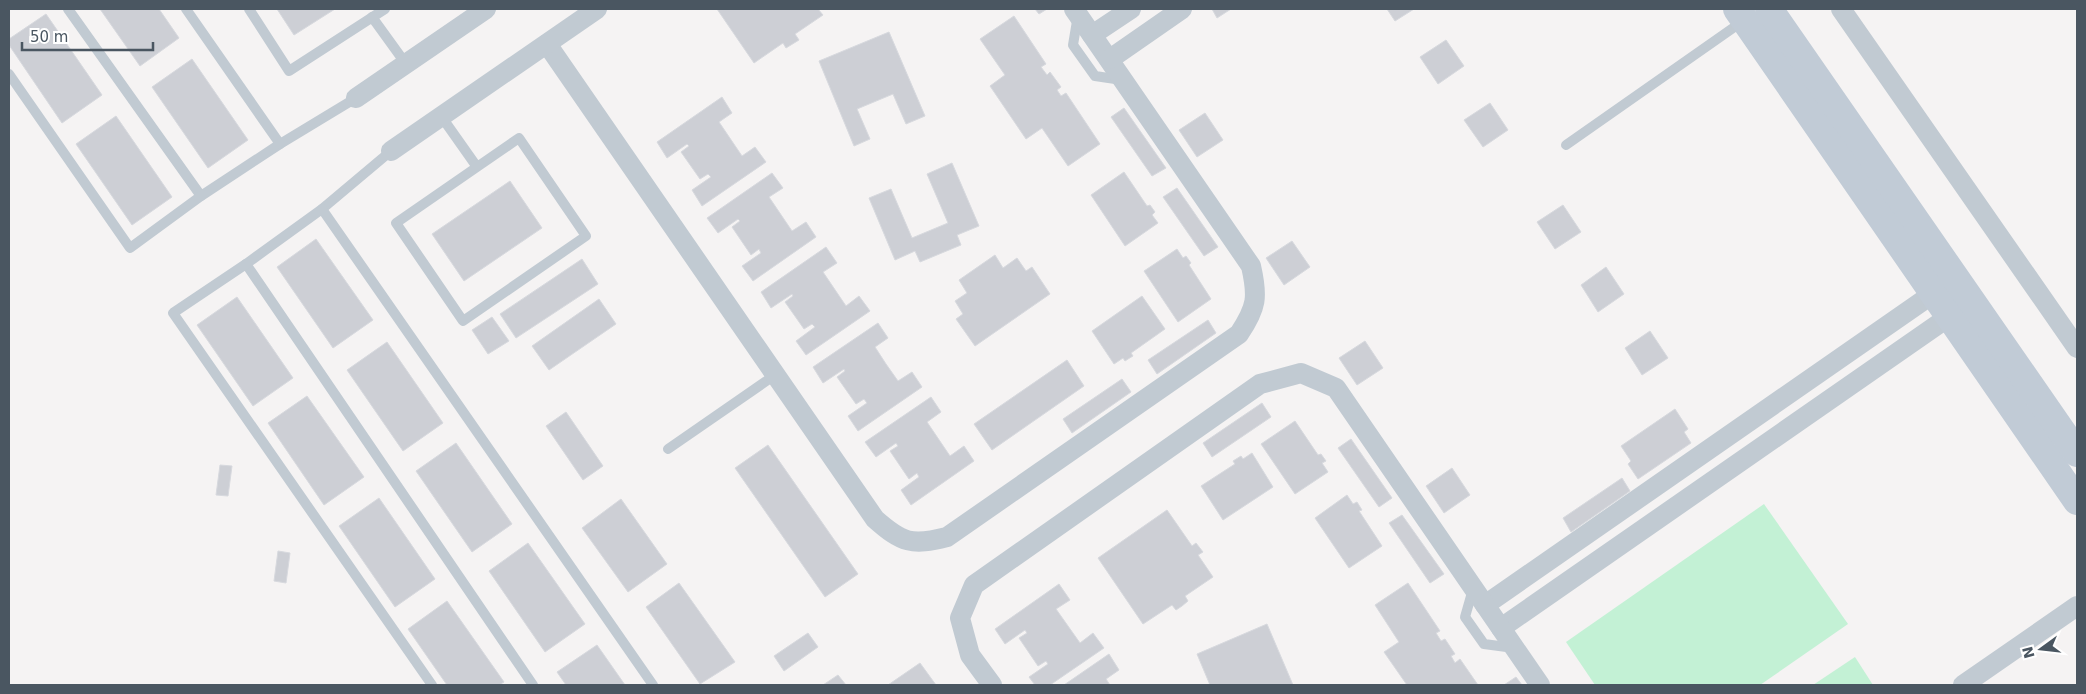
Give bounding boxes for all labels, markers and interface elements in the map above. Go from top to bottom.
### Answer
scale bar [22,20,154,52]
text: 50 m [30,28,68,46]
north arrow [2016,624,2066,674]
text: N [2019,645,2038,660]

